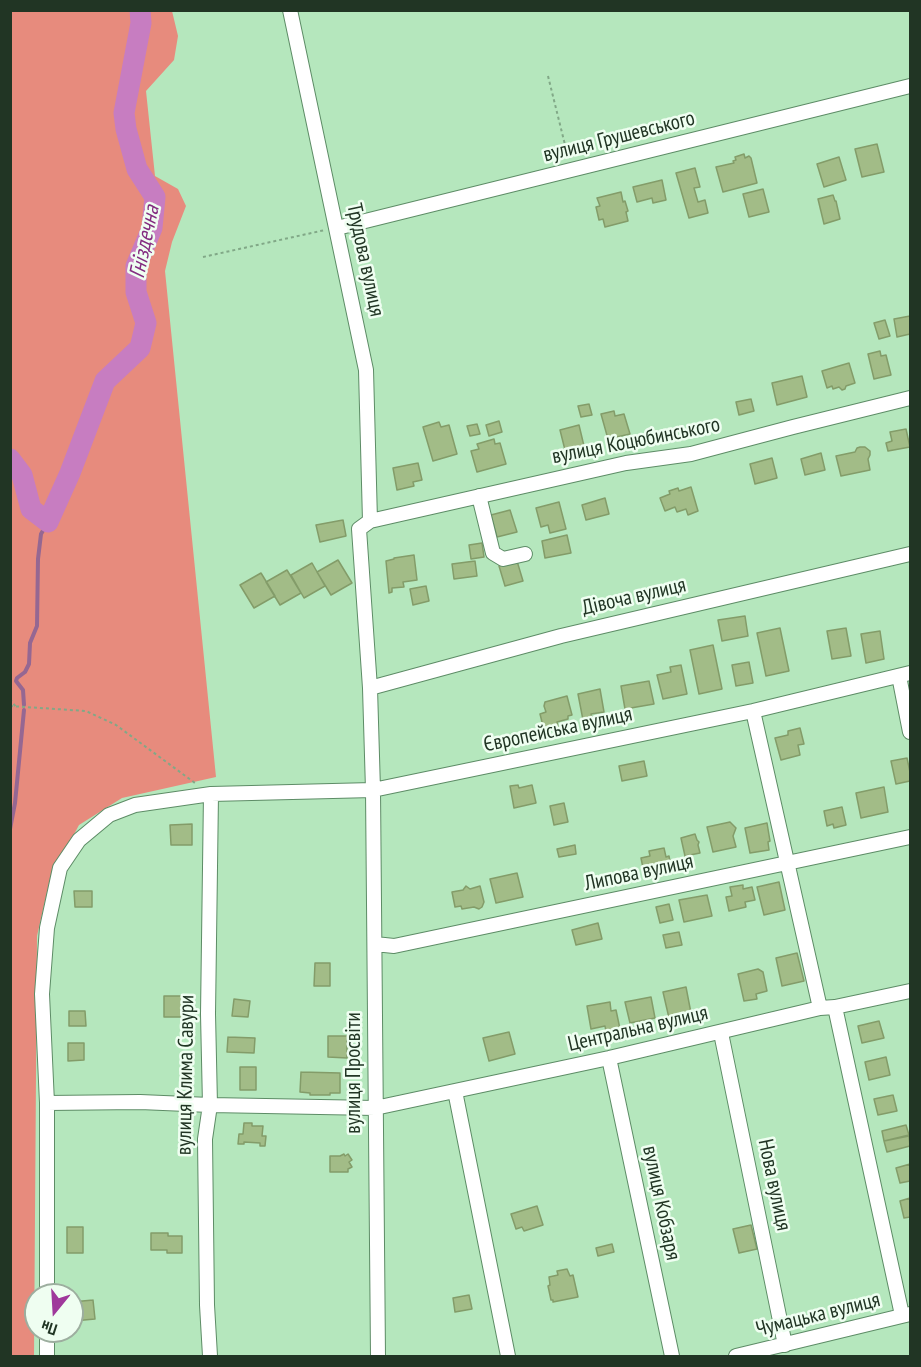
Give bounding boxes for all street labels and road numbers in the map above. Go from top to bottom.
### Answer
street label: вулиця Грушевського [541,106,697,168]
street label: Трудова вулиця [341,201,389,319]
street label: вулиця Коцюбинського [550,412,722,470]
street label: Дівоча вулиця [580,573,688,621]
street label: Європейська вулиця [481,702,635,758]
street label: Липова вулиця [582,849,696,897]
street label: вулиця Клима Савури [172,995,200,1155]
street label: Центральна вулиця [566,1001,710,1057]
street label: вулиця Просвіти [341,1012,367,1134]
street label: Нова вулиця [752,1137,796,1233]
street label: вулиця Кобзаря [637,1144,685,1262]
street label: Чумацька вулиця [753,1287,883,1343]

